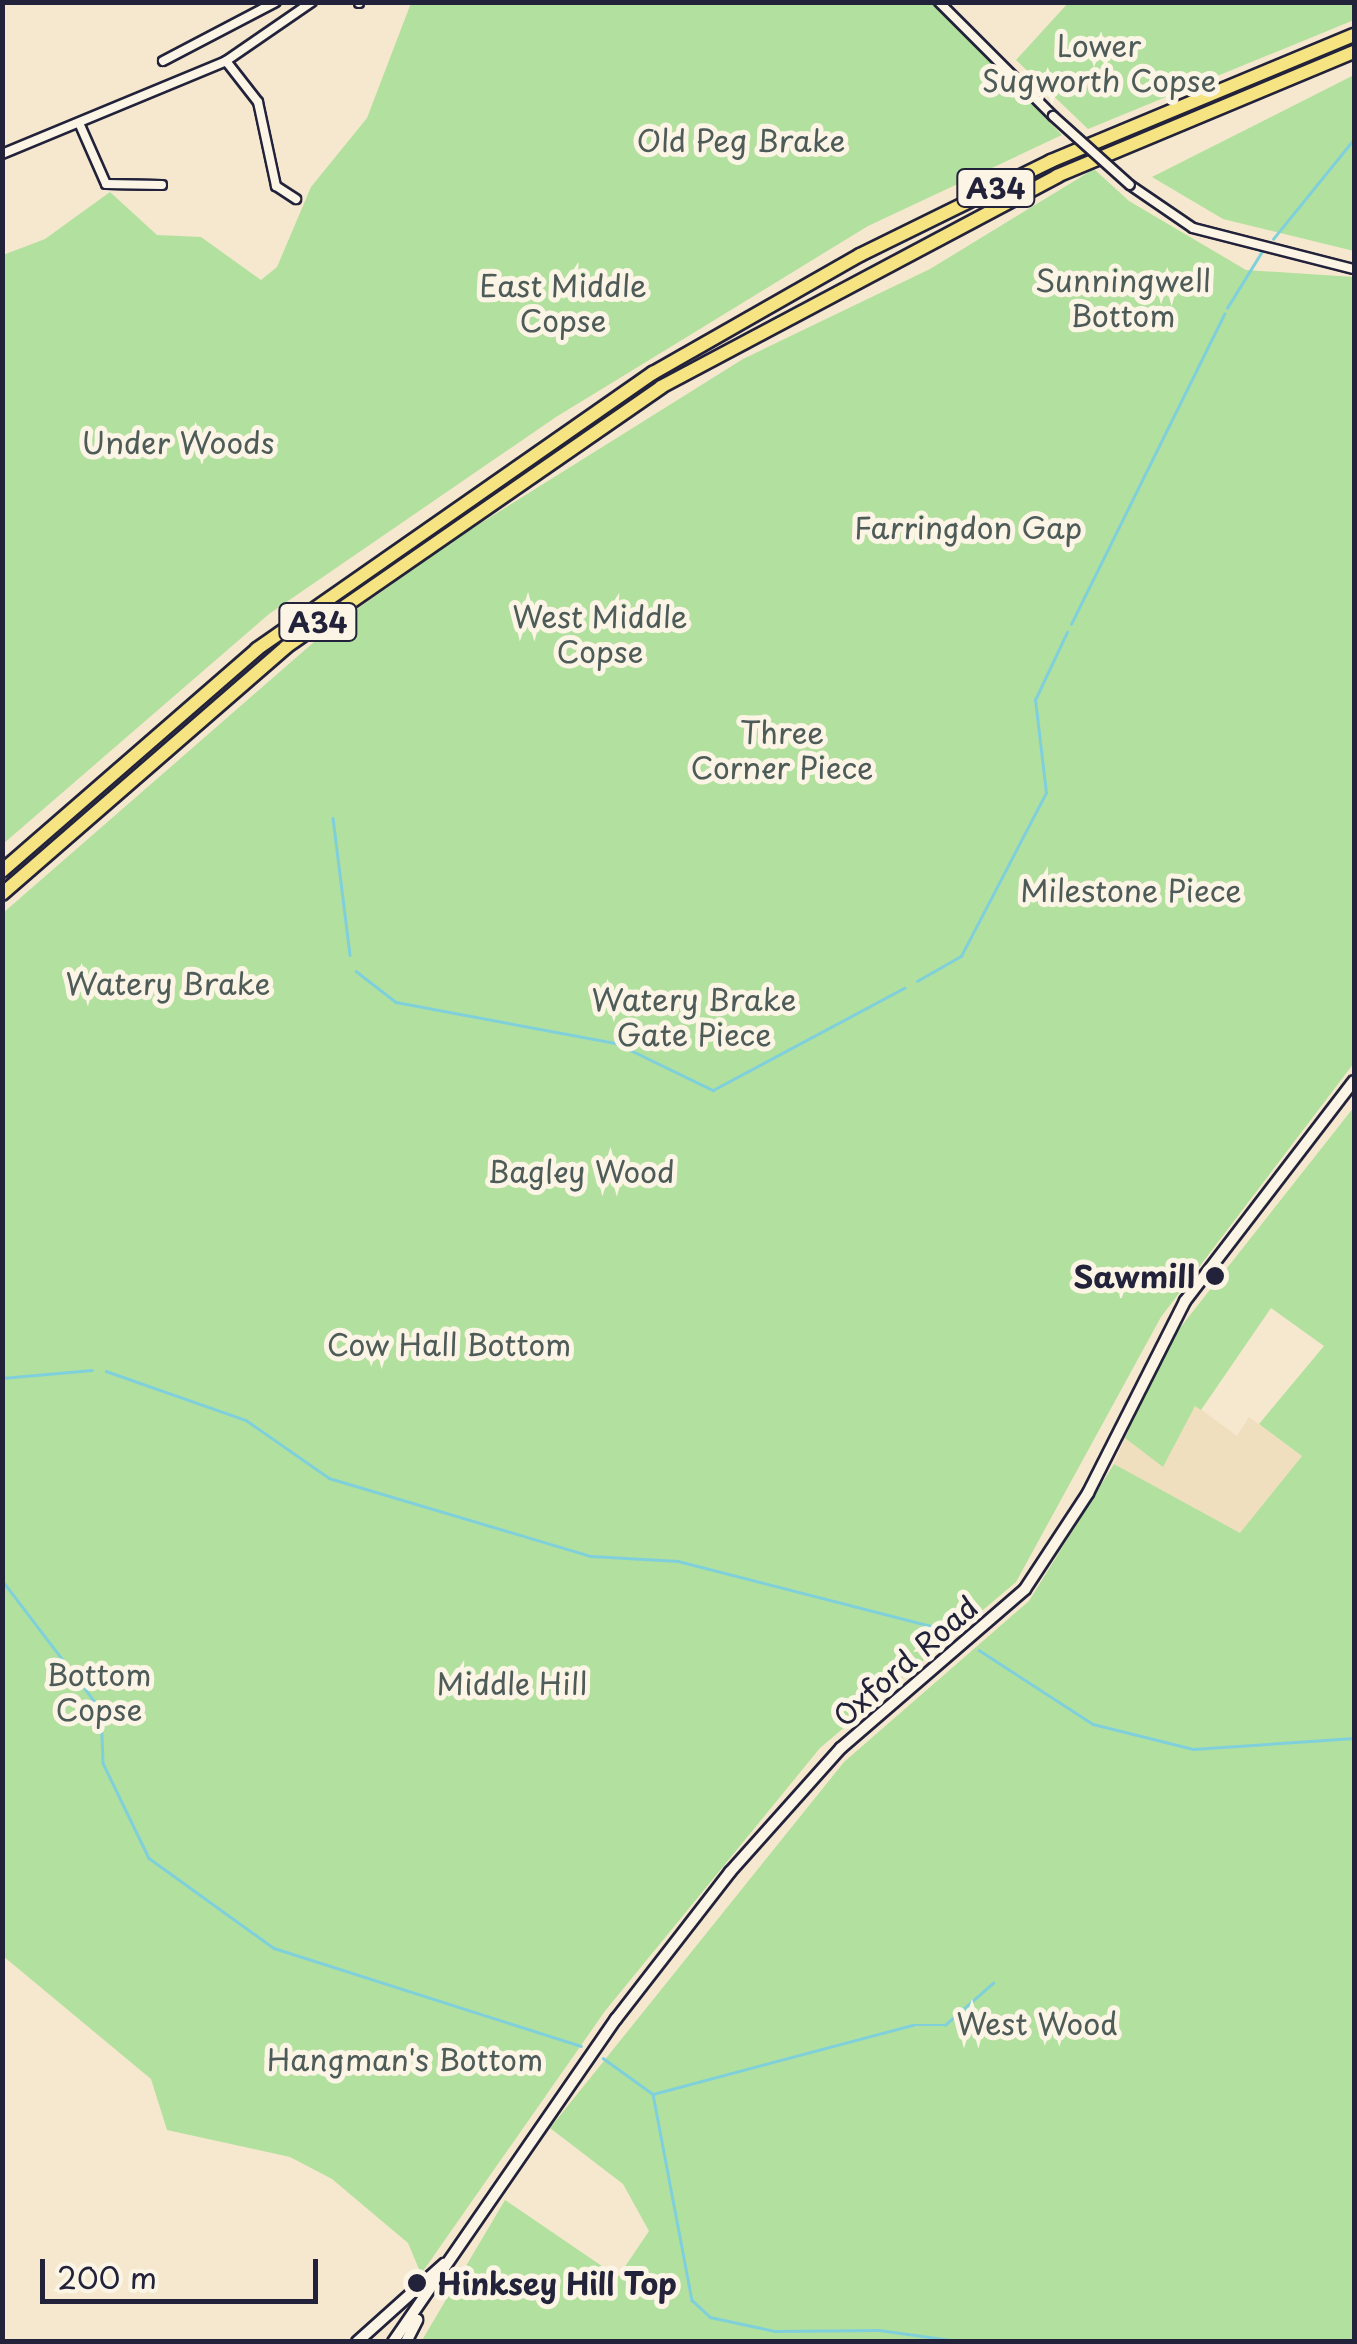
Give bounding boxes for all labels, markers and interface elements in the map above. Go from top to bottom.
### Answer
park label: Lower Sugworth Copse [982,27,1216,98]
park label: Old Peg Brake [636,122,846,158]
road number: A34 [956,165,1036,211]
park label: Sunningwell Bottom [1035,262,1211,332]
park label: East Middle Copse [479,267,647,338]
park label: Under Woods [82,424,274,460]
park label: Farringdon Gap [854,509,1082,545]
park label: West Middle Copse [512,598,688,668]
road number: A34 [278,599,358,645]
park label: Three Corner Piece [690,714,874,784]
park label: Milestone Piece [1020,872,1242,908]
park label: Watery Brake [65,965,271,1001]
park label: Watery Brake Gate Piece [591,981,797,1052]
park label: Bagley Wood [486,1153,676,1189]
place label: Sawmill [1073,1258,1195,1294]
marker: Sawmill [1204,1265,1226,1287]
park label: Cow Hall Bottom [326,1326,572,1362]
street label: Oxford Road [825,1588,985,1734]
park label: Bottom Copse [47,1656,151,1726]
park label: Middle Hill [435,1665,589,1701]
park label: West Wood [957,2005,1117,2041]
park label: Hangman's Bottom [267,2041,543,2077]
scale bar [45,2239,322,2301]
text: 200 m [57,2254,157,2299]
place label: Hinksey Hill Top [437,2265,679,2301]
marker: Hinksey Hill Top [406,2272,428,2294]

